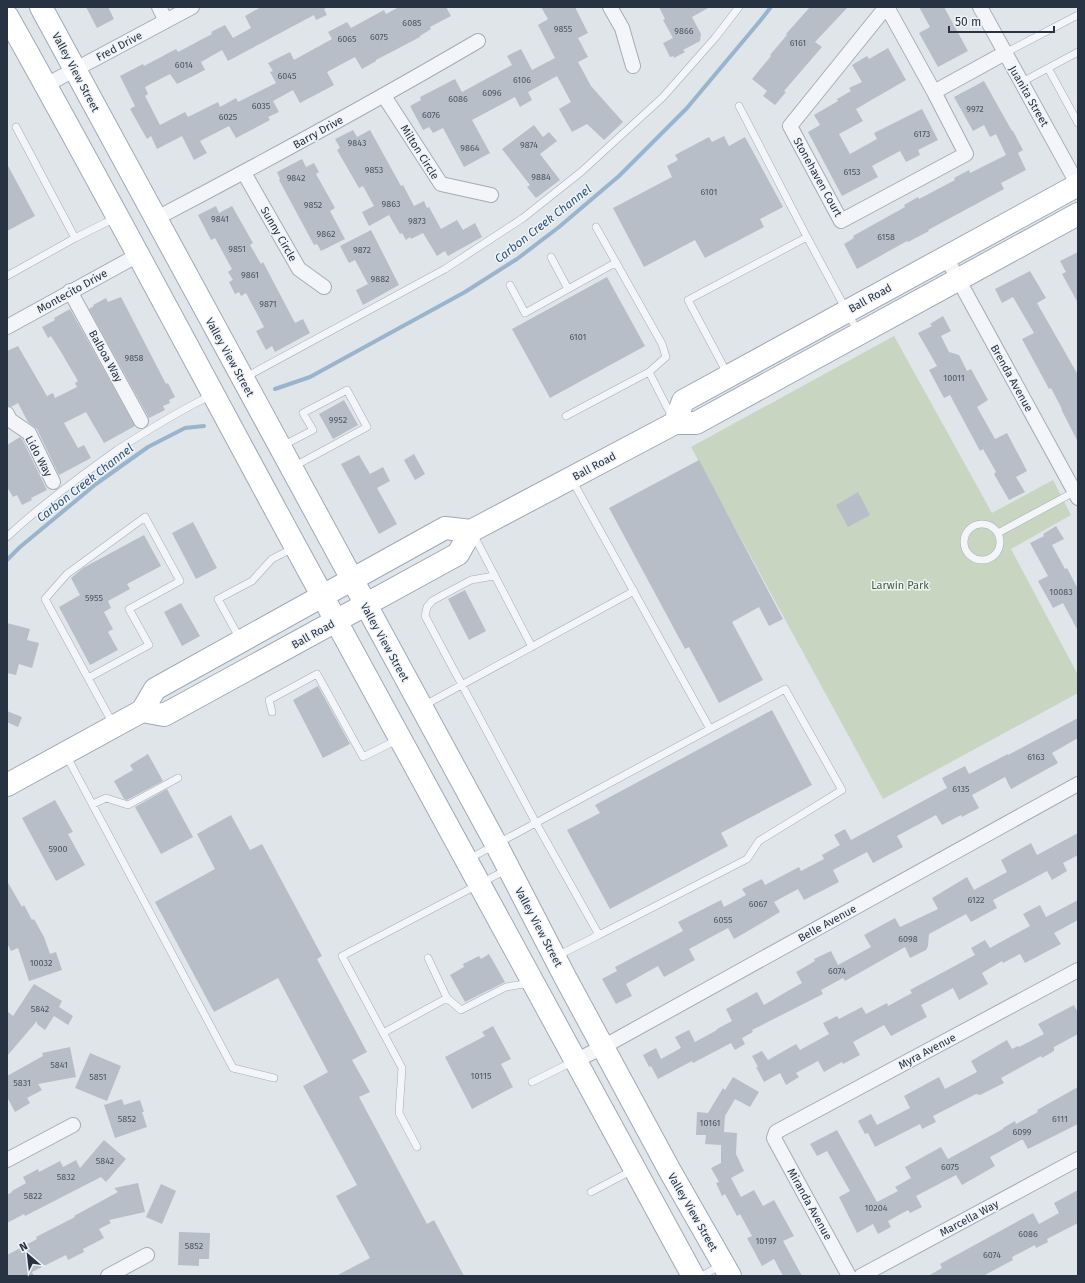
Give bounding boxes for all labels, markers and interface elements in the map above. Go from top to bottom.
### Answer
scale bar [949,8,1054,34]
text: 50 m [955,15,981,29]
house number: 6085 [402,18,422,28]
house number: 9855 [554,24,573,34]
house number: 9866 [674,26,694,36]
street label: Fred Drive [94,29,144,64]
street label: Valley View Street [49,30,102,114]
house number: 6075 [370,32,388,42]
house number: 6065 [337,34,357,44]
house number: 6161 [790,38,806,48]
house number: 6014 [175,60,193,70]
street label: Juanita Street [1006,64,1051,129]
house number: 6045 [277,71,297,81]
house number: 6106 [513,75,531,85]
house number: 6096 [482,88,502,98]
house number: 6086 [448,94,468,104]
house number: 6035 [252,101,271,111]
house number: 9972 [966,104,984,114]
house number: 6076 [422,110,440,120]
house number: 6025 [219,112,238,122]
street label: Barry Drive [291,113,346,152]
street label: Milton Circle [398,122,442,182]
house number: 6173 [914,129,930,139]
street label: Stonehaven Court [790,135,845,219]
house number: 9843 [348,138,366,148]
house number: 9874 [520,140,538,150]
house number: 9864 [460,143,480,153]
house number: 9853 [365,165,383,175]
house number: 6153 [843,167,861,177]
house number: 9884 [531,172,551,182]
house number: 9842 [287,173,305,183]
water label: Carbon Creek Channel [492,182,594,266]
house number: 6101 [701,187,717,197]
house number: 9863 [382,199,400,209]
house number: 9852 [304,200,322,210]
street label: Sunny Circle [258,205,299,264]
house number: 9841 [211,214,229,224]
house number: 9873 [408,216,426,226]
house number: 9862 [317,229,335,239]
house number: 6158 [877,232,895,242]
house number: 9851 [228,244,246,254]
house number: 9872 [353,245,371,255]
street label: Montecito Drive [35,267,110,316]
house number: 9861 [241,270,259,280]
house number: 9882 [370,274,390,284]
street label: Ball Road [846,281,894,316]
house number: 9871 [259,299,277,309]
street label: Valley View Street [203,316,257,399]
street label: Balboa Way [86,328,125,385]
house number: 6101 [570,332,586,342]
street label: Brenda Avenue [988,342,1035,414]
house number: 9858 [124,353,144,363]
house number: 10011 [943,373,965,383]
house number: 9952 [329,415,347,425]
street label: Lido Way [22,434,55,479]
water label: Carbon Creek Channel [34,441,136,525]
street label: Ball Road [570,450,618,483]
park label: Larwin Park [871,579,929,592]
house number: 10083 [1049,587,1073,597]
house number: 5955 [85,593,104,603]
street label: Valley View Street [358,601,412,684]
street label: Ball Road [289,617,337,652]
house number: 6163 [1027,752,1045,762]
house number: 6135 [952,784,970,794]
house number: 5900 [48,844,68,854]
street label: Valley View Street [512,885,565,969]
house number: 6122 [967,895,985,905]
house number: 6067 [749,899,767,909]
street label: Belle Avenue [796,902,859,945]
house number: 6055 [714,915,733,925]
house number: 6098 [898,934,918,944]
house number: 10032 [30,958,52,968]
house number: 6074 [828,966,846,976]
house number: 5842 [31,1004,49,1014]
street label: Myra Avenue [896,1031,958,1072]
house number: 5841 [50,1060,68,1070]
house number: 10115 [471,1071,492,1081]
house number: 5851 [89,1072,107,1082]
house number: 5831 [13,1078,31,1088]
house number: 5852 [118,1114,136,1124]
house number: 6111 [1052,1114,1068,1124]
house number: 10161 [700,1118,720,1128]
house number: 6099 [1012,1127,1032,1137]
house number: 5842 [96,1156,114,1166]
house number: 6075 [941,1162,959,1172]
street label: Miranda Avenue [785,1166,835,1242]
street label: Valley View Street [665,1171,720,1254]
house number: 5832 [57,1172,75,1182]
house number: 5822 [24,1191,42,1201]
street label: Marcella Way [938,1197,1001,1239]
house number: 10204 [864,1203,888,1213]
house number: 6086 [1018,1229,1038,1239]
north arrow [8,1235,48,1275]
house number: 10197 [755,1236,777,1246]
text: N [17,1239,30,1254]
house number: 5852 [185,1241,203,1251]
house number: 6074 [983,1250,1001,1260]

